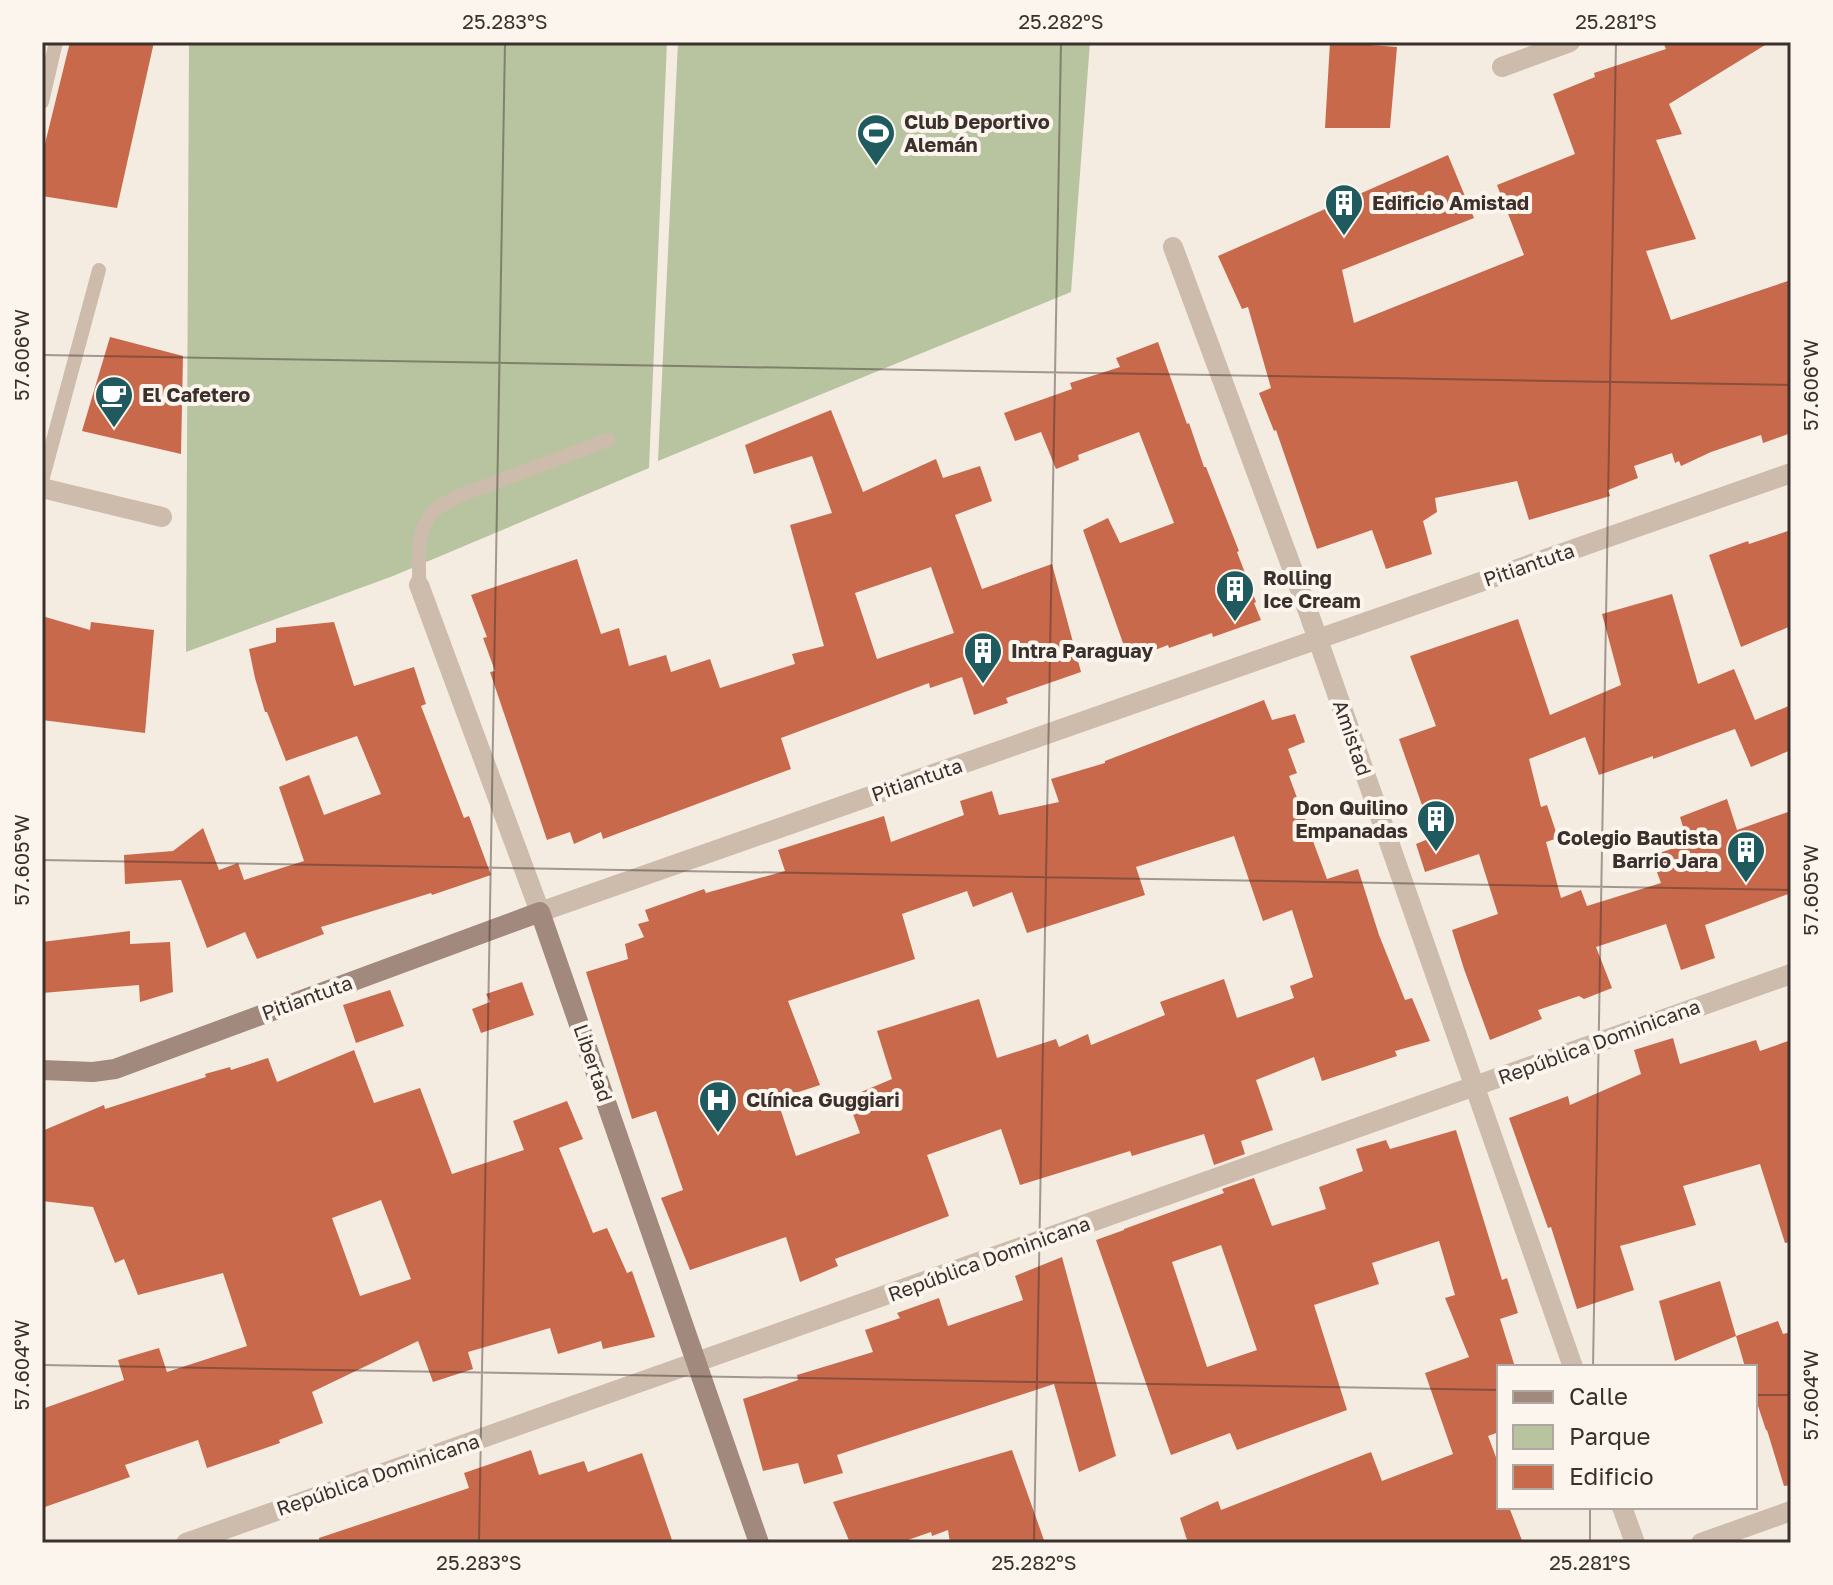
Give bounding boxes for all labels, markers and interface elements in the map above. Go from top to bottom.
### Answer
text: 25.283°S [462,9,548,33]
text: 25.282°S [1018,9,1104,33]
text: 25.281°S [1575,9,1657,33]
place label: Club Deportivo Alemán [904,109,1050,156]
sports icon: Club Deportivo Alemán [855,112,897,167]
building icon: Edificio Amistad [1323,182,1365,237]
place label: Edificio Amistad [1372,190,1529,214]
text: 57.606°W [9,309,33,401]
text: 57.606°W [1798,339,1822,431]
cafe icon: El Cafetero [93,374,135,429]
place label: El Cafetero [142,382,250,406]
street label: Pitiantuta [1480,537,1577,591]
place label: Rolling Ice Cream [1263,565,1361,612]
building icon: Rolling Ice Cream [1214,568,1256,623]
building icon: Intra Paraguay [962,630,1004,685]
place label: Intra Paraguay [1011,638,1153,662]
street label: Amistad [1329,697,1377,779]
street label: Pitiantuta [868,752,965,806]
place label: Don Quilino Empanadas [1295,795,1408,842]
building icon: Don Quilino Empanadas [1415,798,1457,853]
text: 57.605°W [9,814,33,906]
place label: Colegio Bautista Barrio Jara [1557,825,1718,872]
building icon: Colegio Bautista Barrio Jara [1725,829,1767,884]
text: 57.605°W [1798,844,1822,936]
street label: Pitiantuta [258,970,355,1025]
street label: República Dominicana [1494,993,1703,1089]
street label: Libertad [570,1021,618,1105]
hospital icon: Clínica Guggiari [697,1079,739,1134]
place label: Clínica Guggiari [746,1087,900,1111]
street label: República Dominicana [884,1210,1093,1306]
text: 57.604°W [9,1320,33,1410]
text: 57.604°W [1798,1350,1822,1440]
legend [1497,1365,1757,1509]
text: Calle [1569,1381,1628,1410]
text: Parque [1569,1421,1650,1450]
street label: República Dominicana [273,1428,482,1520]
text: Edificio [1569,1461,1654,1490]
text: 25.283°S [436,1550,522,1574]
text: 25.282°S [991,1550,1077,1574]
text: 25.281°S [1549,1550,1631,1574]

